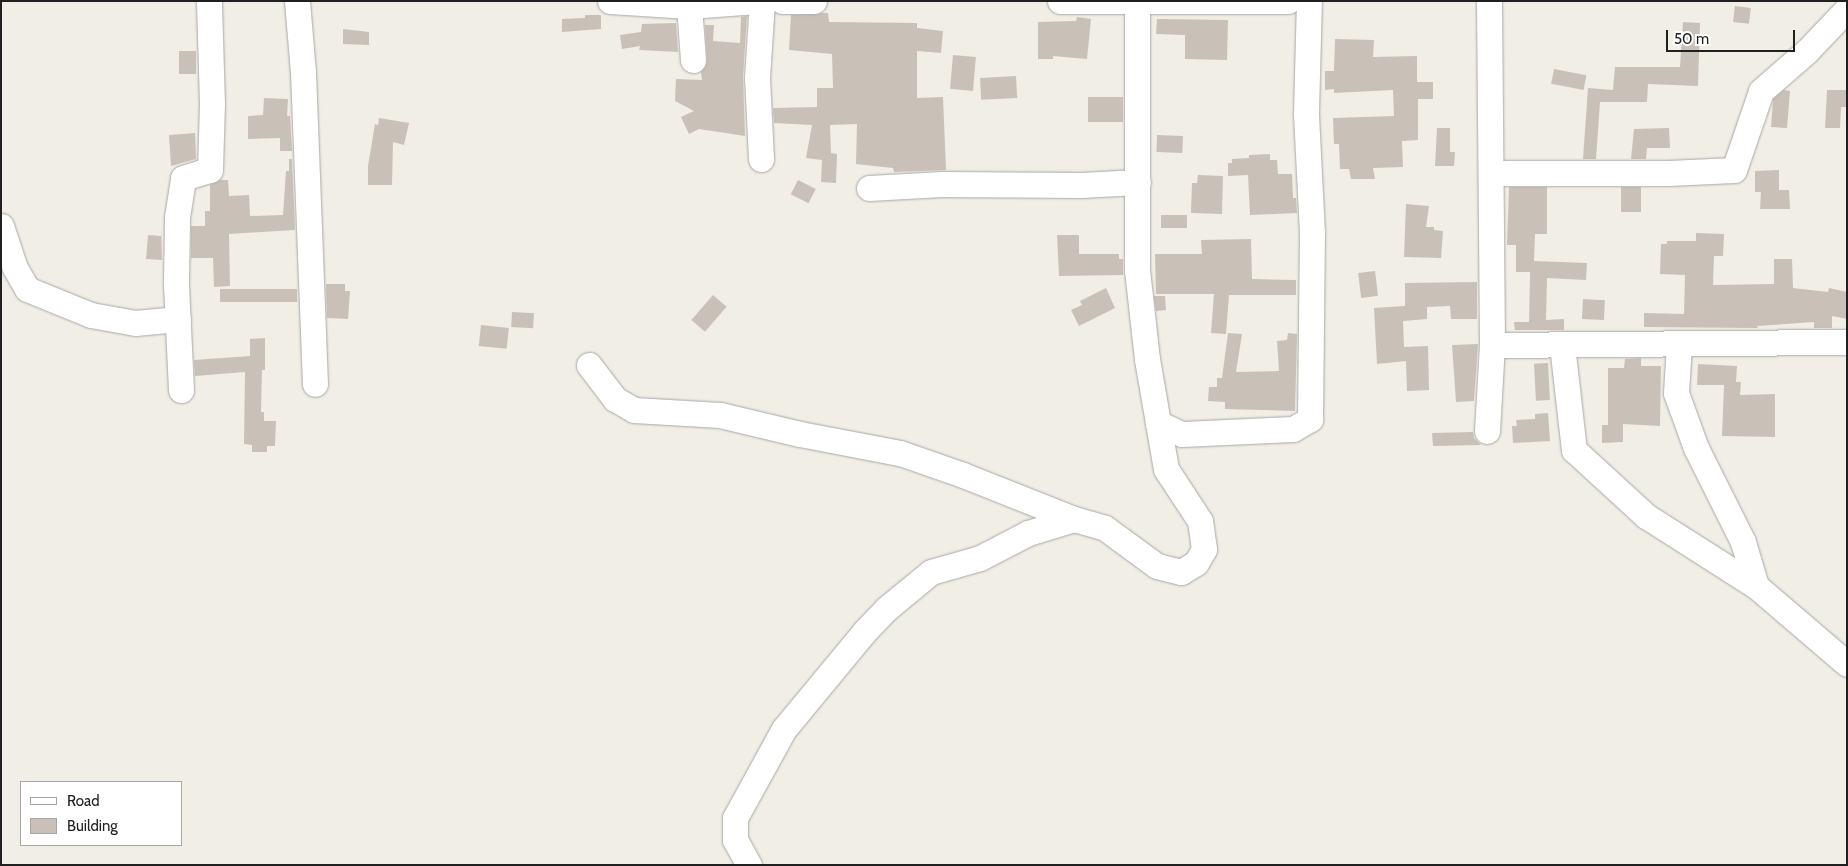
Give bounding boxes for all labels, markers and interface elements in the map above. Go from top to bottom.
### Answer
scale bar [1668,20,1797,52]
text: 50 m [1674,30,1709,48]
legend [20,781,182,846]
text: Road [67,792,100,810]
text: Building [67,817,118,835]

